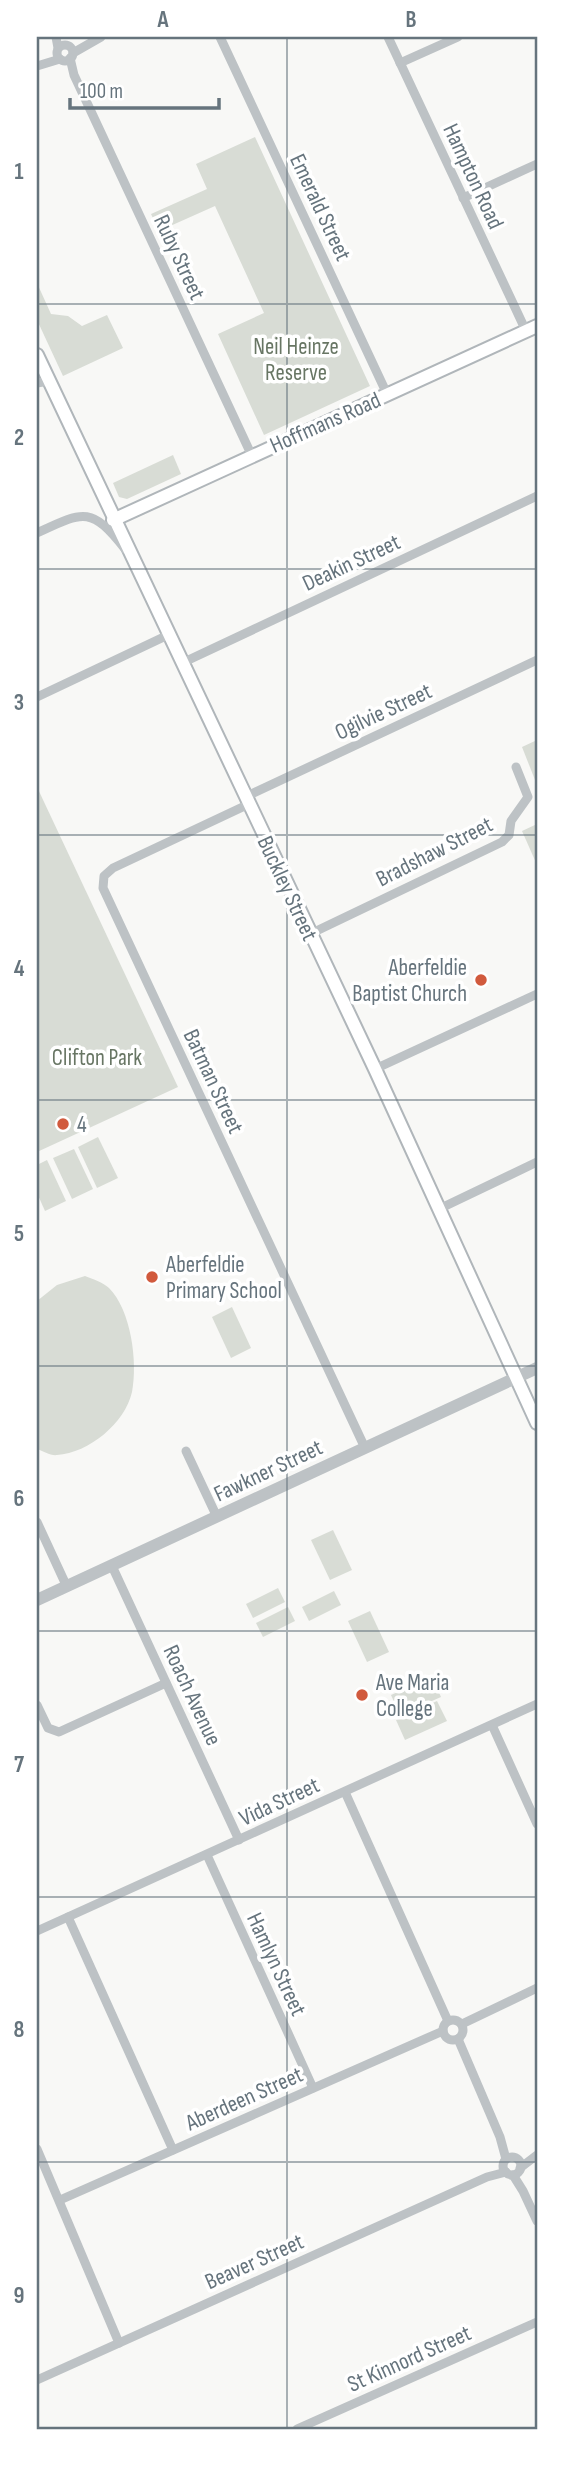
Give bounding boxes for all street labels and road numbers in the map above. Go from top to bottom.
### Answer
street label: Hampton Road [437,119,510,234]
street label: Emerald Street [283,150,357,265]
street label: Ruby Street [147,210,211,304]
street label: Hoffmans Road [266,386,385,460]
street label: Deakin Street [298,528,405,598]
street label: Ogilvie Street [331,677,436,747]
street label: Bradshaw Street [372,811,497,893]
street label: Buckley Street [251,832,324,945]
street label: Batman Street [177,1025,249,1138]
street label: Fawkner Street [210,1434,327,1508]
street label: Roach Avenue [157,1641,228,1750]
street label: Vida Street [235,1771,324,1833]
street label: Hamlyn Street [240,1908,312,2020]
street label: Aberdeen Street [181,2061,307,2138]
street label: Beaver Street [201,2228,308,2296]
street label: St Kinnord Street [343,2319,476,2399]

